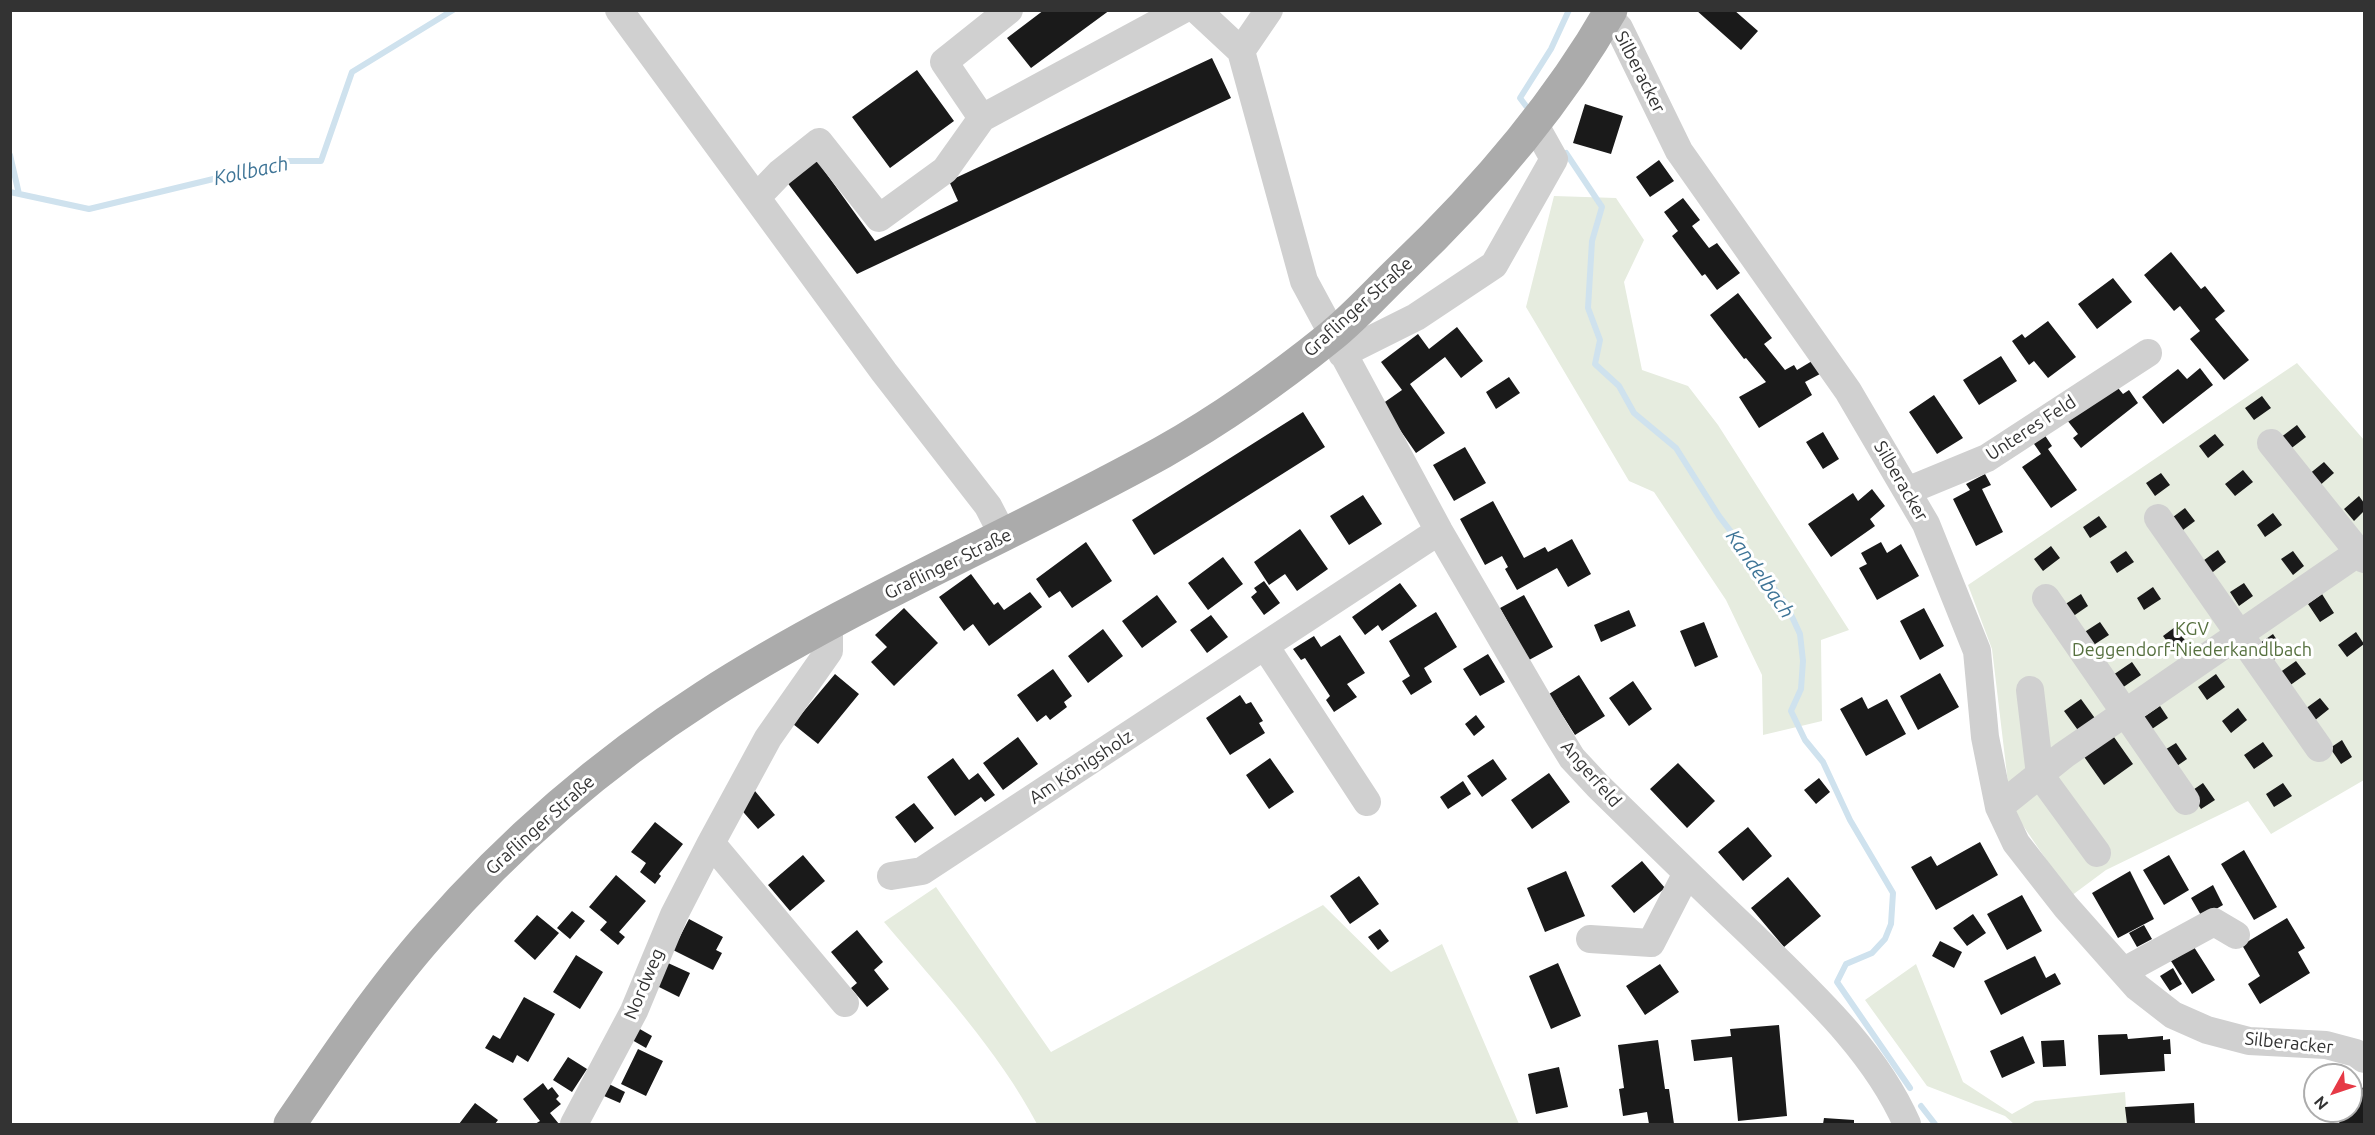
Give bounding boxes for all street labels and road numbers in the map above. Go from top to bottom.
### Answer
street label: Silberacker [1610,27,1670,117]
street label: Graflinger Straße [1299,253,1417,361]
street label: Unteres Feld [1982,391,2080,465]
street label: Silberacker [1869,437,1933,525]
street label: Graflinger Straße [881,524,1015,604]
street label: Am Königsholz [1025,725,1137,809]
street label: Angerfeld [1556,736,1626,812]
street label: Graflinger Straße [481,771,599,879]
street label: Nordweg [619,945,669,1023]
street label: Silberacker [2244,1028,2334,1058]

